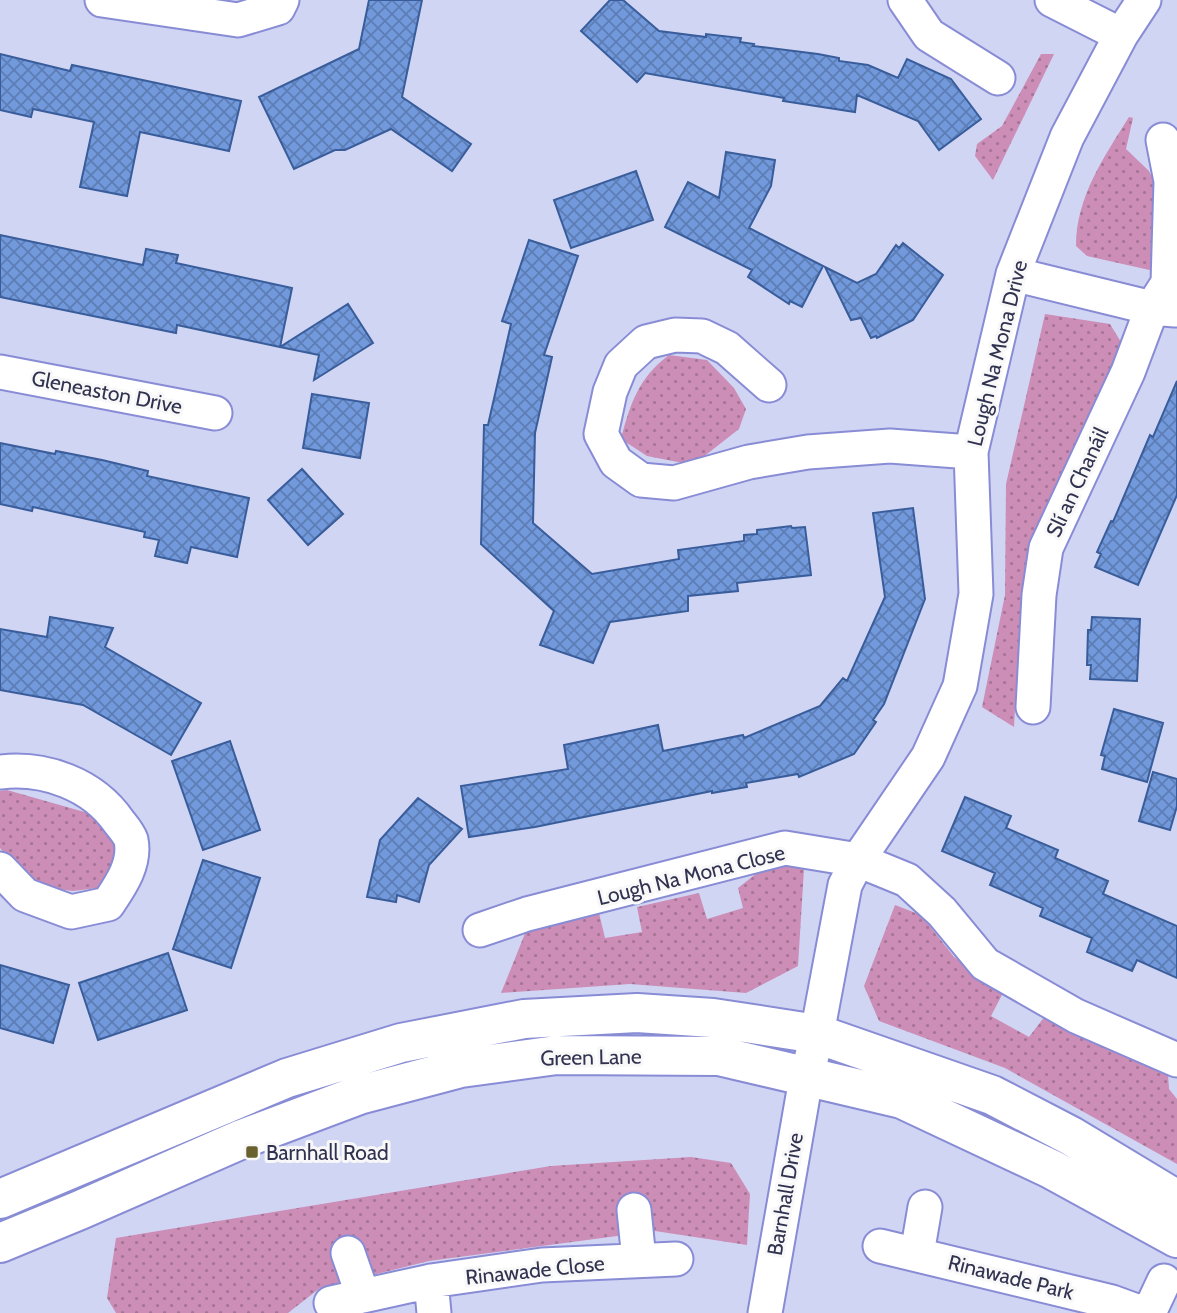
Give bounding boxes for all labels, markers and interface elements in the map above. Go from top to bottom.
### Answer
street label: Lough Na Mona Drive [962,257,1032,449]
street label: Gleneaston Drive [30,365,185,419]
street label: Slí an Chanáil [1041,423,1113,541]
street label: Lough Na Mona Close [595,840,788,910]
street label: Green Lane [540,1044,642,1070]
street label: Barnhall Drive [762,1130,808,1257]
place label: Barnhall Road [266,1140,389,1165]
marker: Barnhall Road [244,1144,260,1160]
street label: Rinawade Park [946,1249,1077,1305]
street label: Rinawade Close [464,1250,606,1290]

